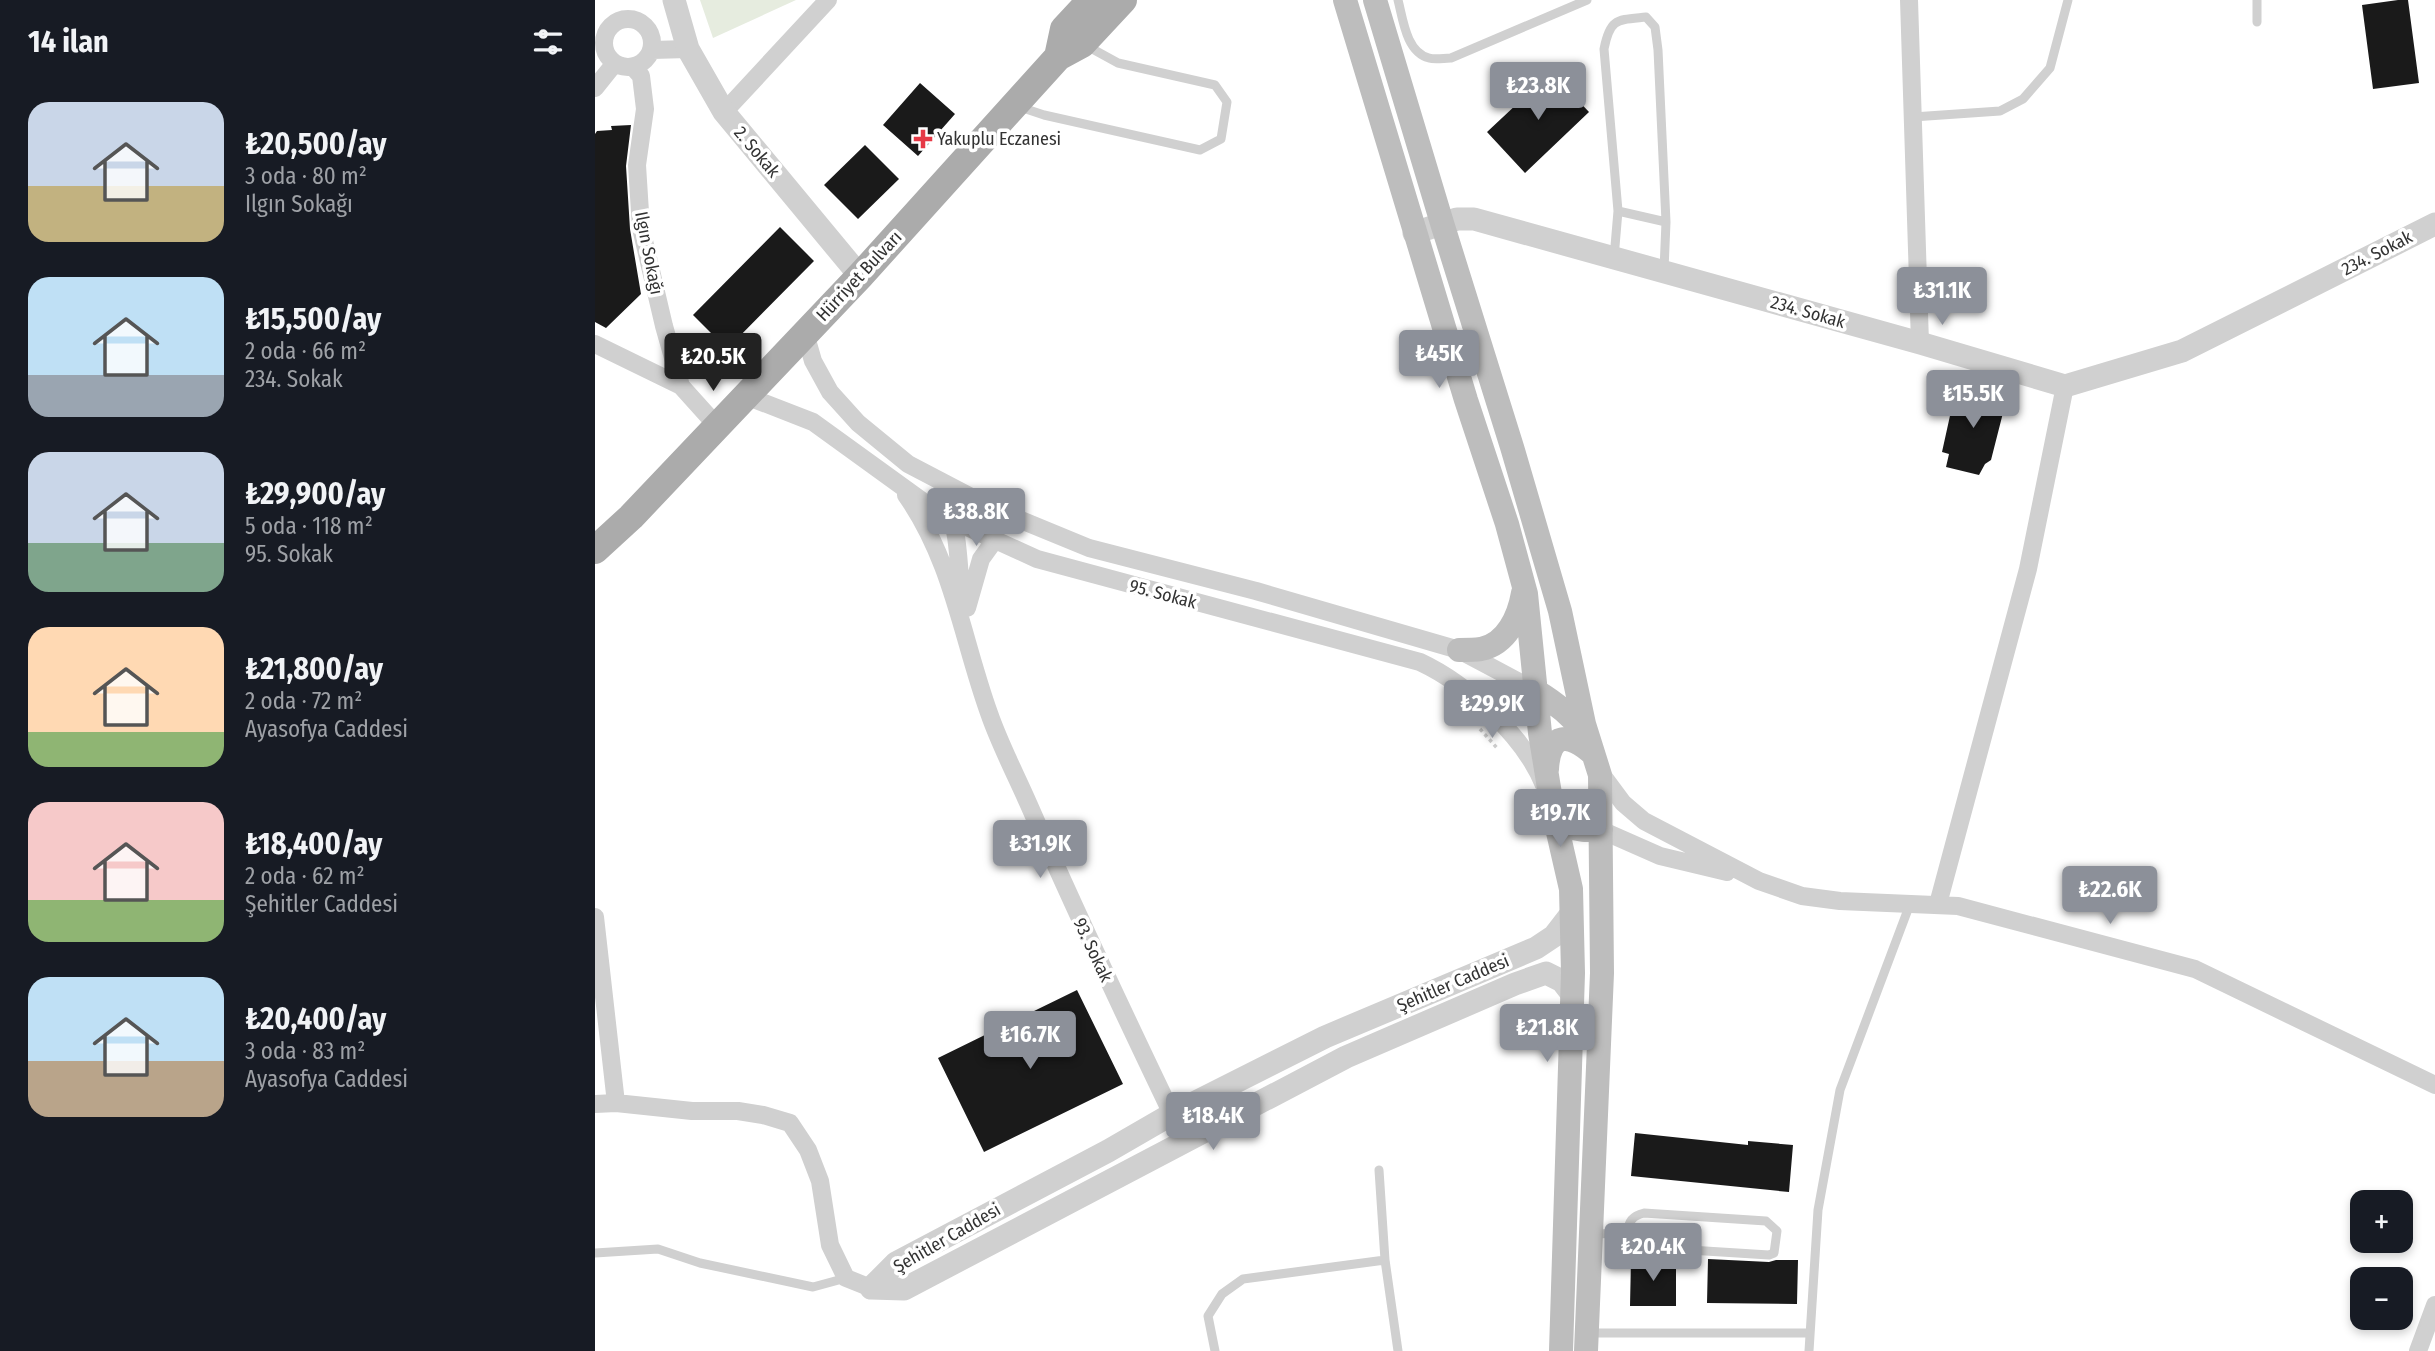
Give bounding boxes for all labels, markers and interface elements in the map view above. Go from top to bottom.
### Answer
icon: filters [529,23,567,61]
text: 14 ilan [28,24,109,60]
pin: ₺23.8K [1481,62,1595,122]
text: ₺23.8K [1506,71,1570,99]
street label: 2. Sokak [729,122,785,182]
text: ₺20,500/ay [245,126,386,162]
place label: Yakuplu Eczanesi [937,128,1061,150]
icon: home [84,130,168,214]
marker: Yakuplu Eczanesi [915,131,931,147]
text: 3 oda · 80 m² [245,162,367,190]
text: Ilgın Sokağı [245,190,353,218]
street label: Ilgın Sokağı [630,210,668,296]
street label: Hürriyet Bulvarı [812,226,906,326]
street label: 234. Sokak [2338,226,2417,280]
pin: ₺31.1K [1885,268,1999,327]
text: ₺31.1K [1913,276,1971,304]
street label: 234. Sokak [1768,291,1848,333]
text: ₺15,500/ay [245,301,381,337]
icon: home [84,305,168,389]
pin: ₺45K [1398,330,1480,390]
pin: ₺20.5K [656,334,770,393]
text: 2 oda · 66 m² [245,337,366,365]
text: ₺45K [1415,339,1463,367]
text: ₺20.5K [680,342,746,370]
text: 234. Sokak [245,365,343,393]
pin: ₺15.5K [1916,370,2030,430]
text: ₺15.5K [1942,379,2004,407]
text: ₺29,900/ay [245,476,385,512]
icon: home [84,480,168,564]
pin: ₺38.8K [919,489,1033,548]
text: ₺38.8K [943,497,1009,525]
text: 5 oda · 118 m² [245,512,373,540]
text: 95. Sokak [245,540,333,568]
street label: 95. Sokak [1127,574,1200,614]
text: ₺21,800/ay [245,651,383,687]
icon: home [84,655,168,739]
pin: ₺29.9K [1435,680,1549,740]
text: 2 oda · 72 m² [245,687,362,715]
text: ₺29.9K [1460,689,1524,717]
text: Ayasofya Caddesi [245,715,408,743]
pin: ₺19.7K [1503,790,1617,849]
text: ₺19.7K [1530,798,1590,826]
pin: ₺31.9K [983,820,1097,880]
text: ₺18,400/ay [245,826,382,862]
text: ₺31.9K [1009,829,1071,857]
icon: home [84,830,168,914]
text: 2 oda · 62 m² [245,862,365,890]
pin: ₺22.6K [2053,866,2167,926]
text: ₺22.6K [2078,875,2142,903]
text: Şehitler Caddesi [245,890,398,918]
street label: 93. Sokak [1069,914,1118,986]
street label: Şehitler Caddesi [1394,949,1512,1017]
text: ₺20,400/ay [245,1001,386,1037]
pin: ₺21.8K [1490,1004,1604,1064]
icon: home [84,1005,168,1089]
pin: ₺16.7K [973,1012,1087,1071]
text: ₺21.8K [1516,1013,1578,1041]
text: ₺16.7K [1000,1020,1060,1048]
text: 3 oda · 83 m² [245,1037,365,1065]
text: Ayasofya Caddesi [245,1065,408,1093]
pin: ₺18.4K [1156,1092,1270,1152]
text: ₺18.4K [1182,1101,1244,1129]
map controls [2350,1190,2413,1330]
button: + [2350,1190,2413,1253]
street label: Şehitler Caddesi [890,1199,1004,1277]
pin: ₺20.4K [1596,1224,1710,1283]
text: ₺20.4K [1621,1232,1685,1260]
button: − [2350,1267,2413,1330]

